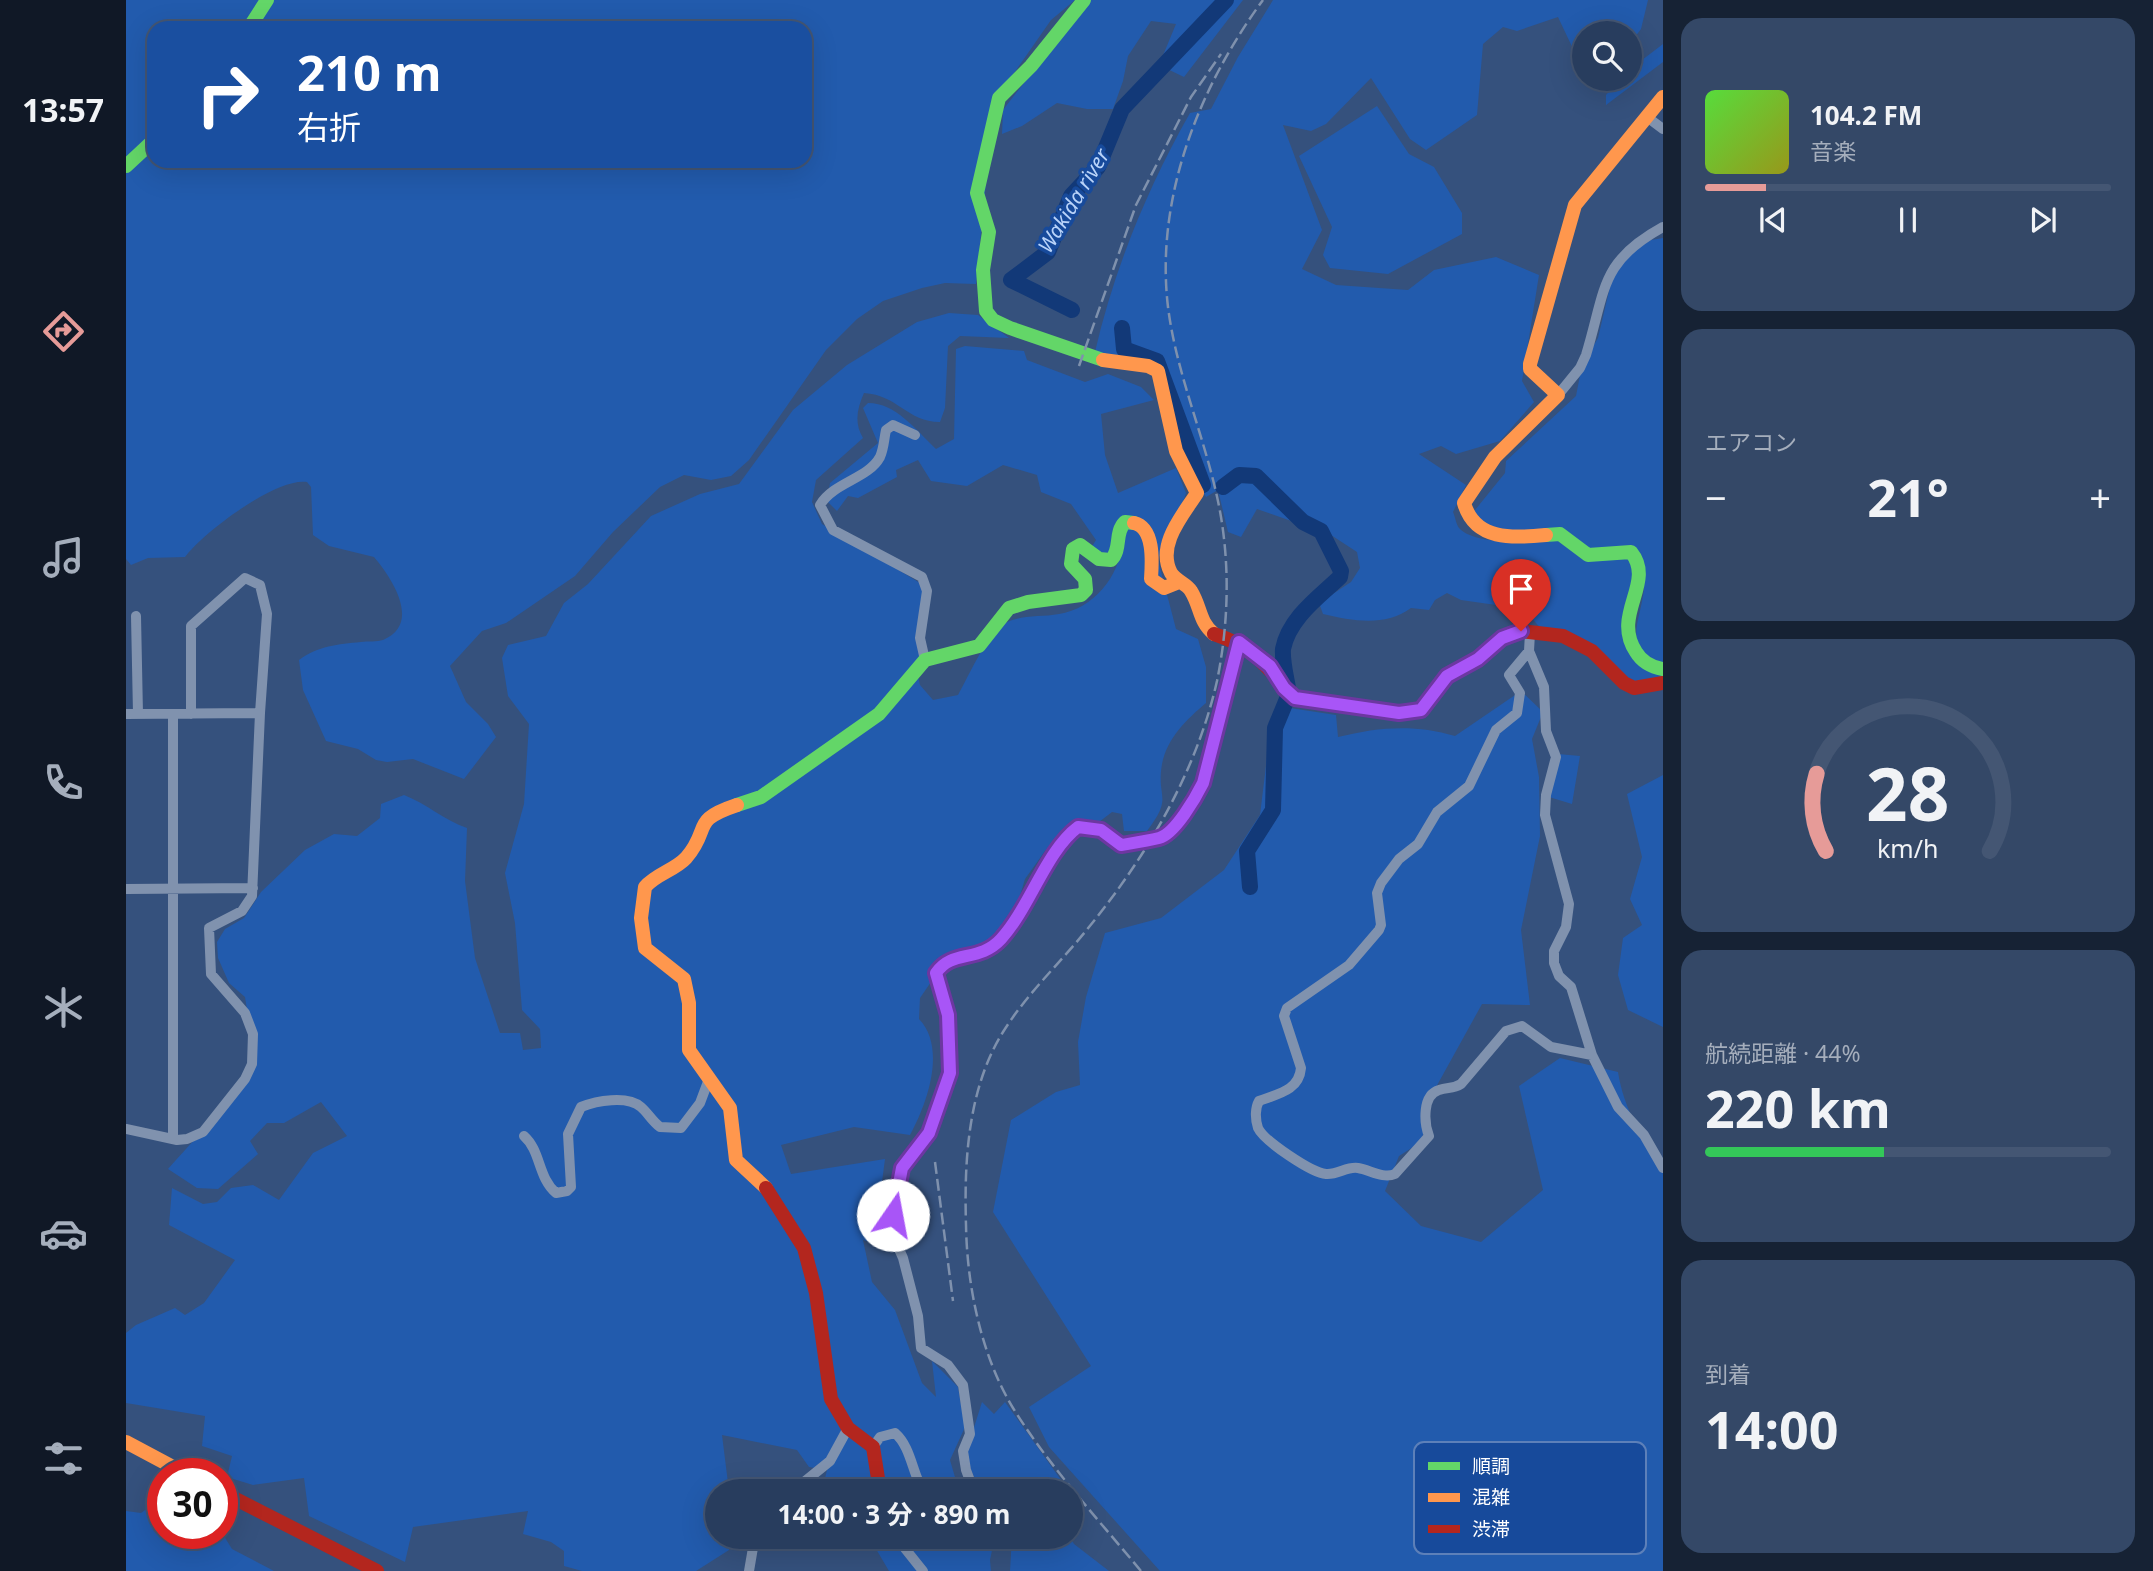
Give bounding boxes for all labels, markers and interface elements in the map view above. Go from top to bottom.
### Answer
map controls [1572,21,1642,91]
button: search [1572,21,1642,91]
text: 210 m [297,39,442,105]
icon: right [182,49,273,140]
text: 13:57 [22,88,104,131]
text: 104.2 FM [1810,97,1922,133]
text: 右折 [297,105,361,148]
text: 音楽 [1810,135,1856,167]
water label: Wakida river [1031,142,1116,258]
icon: previous [1754,201,1792,239]
icon: pause [1889,201,1927,239]
icon: next [2024,201,2062,239]
icon: directions [39,307,88,356]
text: エアコン [1705,426,1797,458]
text: 21° [1867,461,1949,532]
text: − [1705,471,1727,523]
text: + [2089,471,2111,523]
icon: music [39,533,88,582]
pin [1491,559,1551,631]
icon: arrive [1502,570,1540,608]
text: 28 [1866,744,1950,843]
icon: phone [39,758,88,807]
text: km/h [1877,831,1939,865]
icon: climate [39,983,88,1032]
text: 航続距離 · 44% [1705,1037,1861,1069]
text: 220 km [1705,1072,1891,1143]
position arrow [856,1178,930,1252]
icon: car [39,1209,88,1258]
text: 到着 [1705,1358,1751,1390]
text: 14:00 [1705,1393,1839,1464]
icon: filters [39,1434,88,1483]
legend [1414,1442,1646,1554]
text: 順調 [1472,1453,1510,1479]
speed limit sign: 30 [147,1458,238,1549]
text: 混雑 [1472,1484,1510,1510]
text: 14:00 · 3 分 · 890 m [778,1496,1010,1532]
text: 渋滞 [1472,1516,1510,1542]

